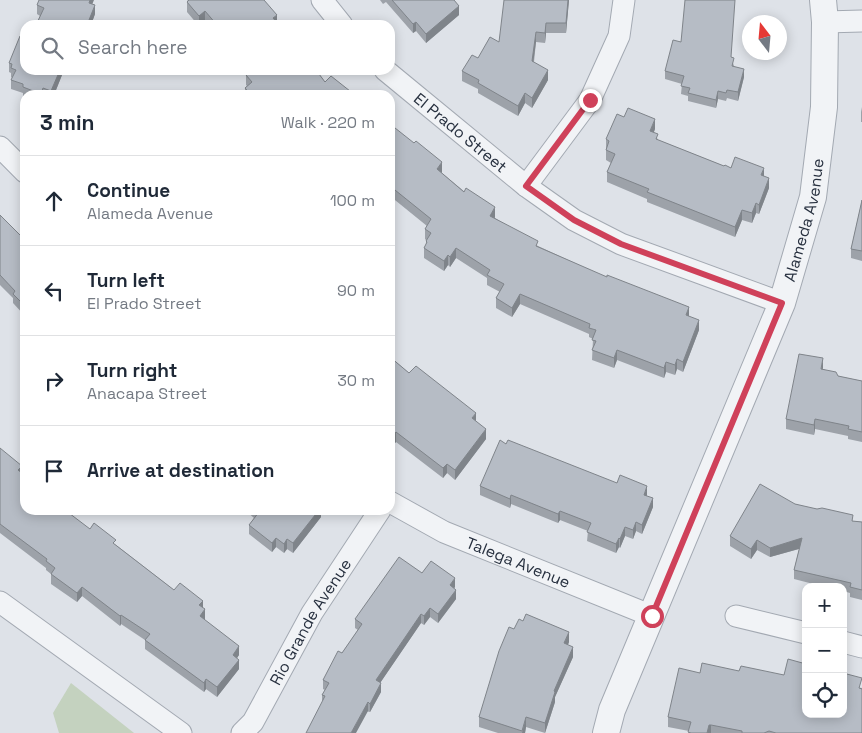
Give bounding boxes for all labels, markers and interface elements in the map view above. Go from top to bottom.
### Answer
north arrow [742,15,787,60]
search box [20,20,395,75]
icon: search [38,34,66,62]
text: Search here [78,35,188,60]
street label: El Prado Street [409,88,511,177]
route end [579,89,602,112]
text: 3 min [40,109,95,136]
text: Walk · 220 m [281,112,375,133]
street label: Alameda Avenue [779,157,829,284]
text: Continue [87,178,170,203]
icon: ahead [40,187,68,215]
text: 100 m [330,190,375,211]
text: Alameda Avenue [87,203,213,224]
text: Turn left [87,268,165,293]
icon: left [40,277,68,305]
text: 90 m [337,280,375,301]
text: El Prado Street [87,293,202,314]
text: Turn right [87,358,177,383]
icon: right [40,367,68,395]
text: 30 m [337,370,375,391]
text: Anacapa Street [87,383,207,404]
icon: arrive [40,457,68,485]
text: Arrive at destination [87,458,275,483]
street label: Talega Avenue [463,532,573,593]
street label: Rio Grande Avenue [265,555,356,689]
map controls [802,583,847,718]
button: + [802,583,847,628]
route start [641,605,664,628]
button: − [802,628,847,673]
button: locate [802,673,847,718]

